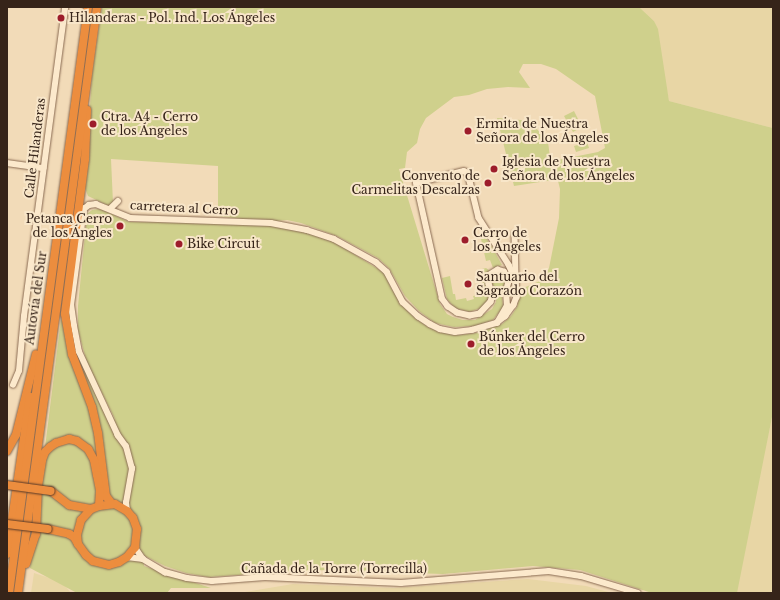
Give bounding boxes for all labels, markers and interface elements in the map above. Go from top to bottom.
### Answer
place label: Hilanderas - Pol. Ind. Los Ángeles [69,11,276,25]
marker: Hilanderas - Pol. Ind. Los Ángeles [56,13,66,23]
street label: Calle Hilanderas [22,97,48,199]
place label: Ctra. A4 - Cerro de los Ángeles [101,110,199,138]
place label: Ermita de Nuestra Señora de los Ángeles [476,117,609,145]
marker: Ctra. A4 - Cerro de los Ángeles [88,119,98,129]
marker: Ermita de Nuestra Señora de los Ángeles [463,126,473,136]
place label: Iglesia de Nuestra Señora de los Ángeles [502,155,635,183]
marker: Iglesia de Nuestra Señora de los Ángeles [489,164,499,174]
place label: Convento de Carmelitas Descalzas [351,169,480,197]
marker: Convento de Carmelitas Descalzas [483,178,493,188]
street label: carretera al Cerro [130,198,238,218]
place label: Petanca Cerro de los Ángles [26,212,112,240]
marker: Petanca Cerro de los Ángles [115,221,125,231]
place label: Cerro de los Ángeles [473,226,541,254]
marker: Cerro de los Ángeles [460,235,470,245]
place label: Bike Circuit [187,237,260,251]
marker: Bike Circuit [174,239,184,249]
street label: Autovía del Sur [22,250,50,346]
place label: Santuario del Sagrado Corazón [476,270,582,298]
marker: Santuario del Sagrado Corazón [463,279,473,289]
place label: Búnker del Cerro de los Ángeles [479,330,585,358]
marker: Búnker del Cerro de los Ángeles [466,339,476,349]
street label: Cañada de la Torre (Torrecilla) [241,562,427,576]

